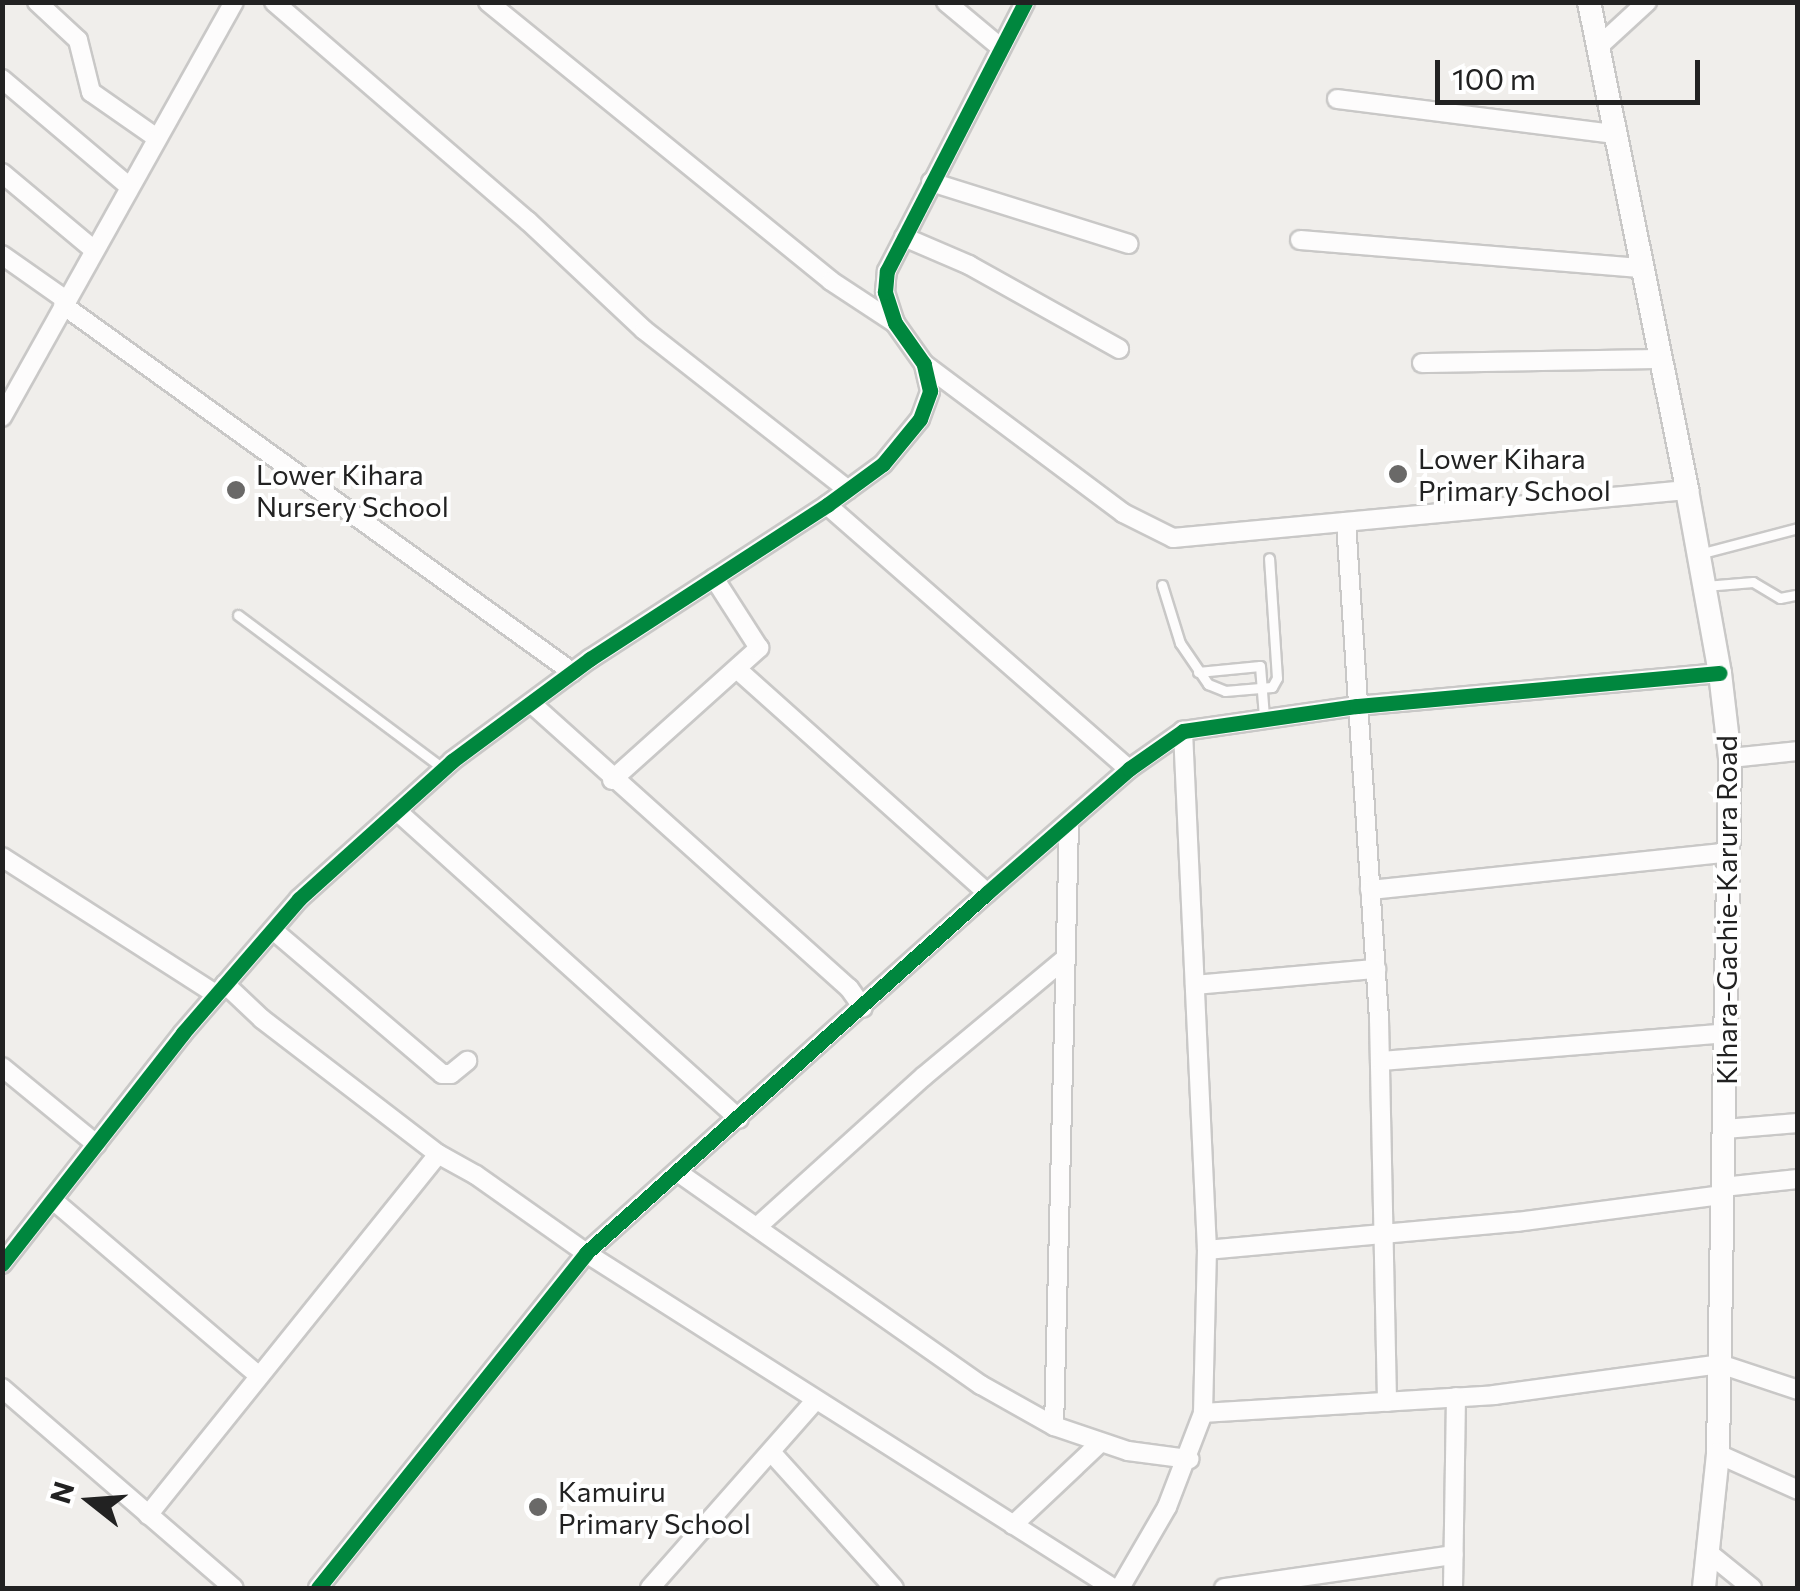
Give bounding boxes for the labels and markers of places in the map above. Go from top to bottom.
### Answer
place label: Lower Kihara Primary School [1418,441,1611,507]
place label: Lower Kihara Nursery School [256,457,449,523]
marker: Lower Kihara Primary School [1387,463,1409,485]
marker: Lower Kihara Nursery School [225,479,247,501]
place label: Kamuiru Primary School [558,1474,751,1540]
marker: Kamuiru Primary School [527,1496,549,1518]

